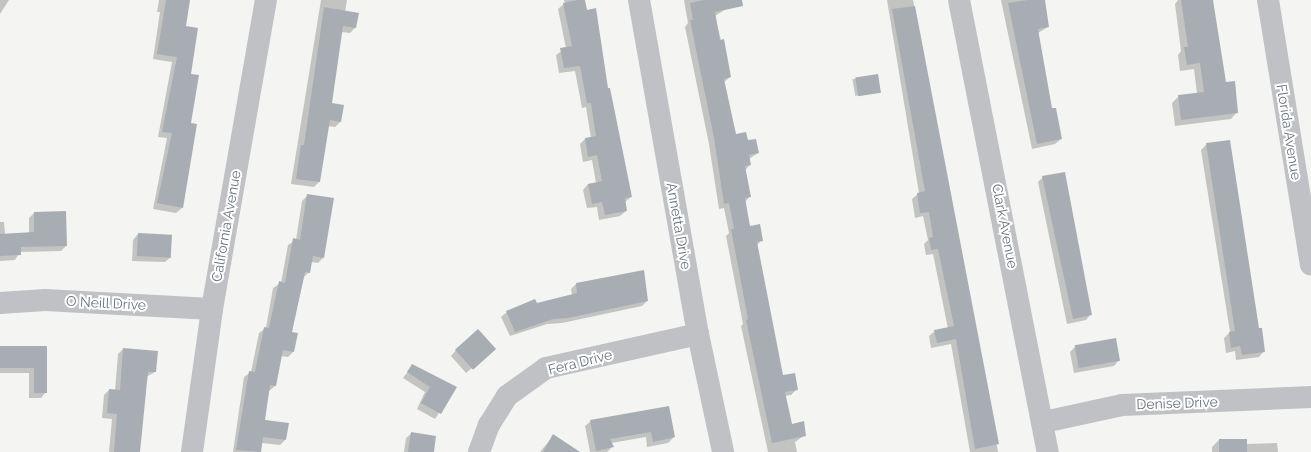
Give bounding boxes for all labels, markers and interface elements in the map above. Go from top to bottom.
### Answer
street label: Florida Avenue [1273,83,1305,181]
street label: California Avenue [208,169,244,283]
street label: Annetta Drive [663,181,695,271]
street label: Clark Avenue [989,182,1021,270]
street label: O Neill Drive [65,293,147,313]
street label: Fera Drive [546,346,614,378]
street label: Denise Drive [1136,393,1218,413]

